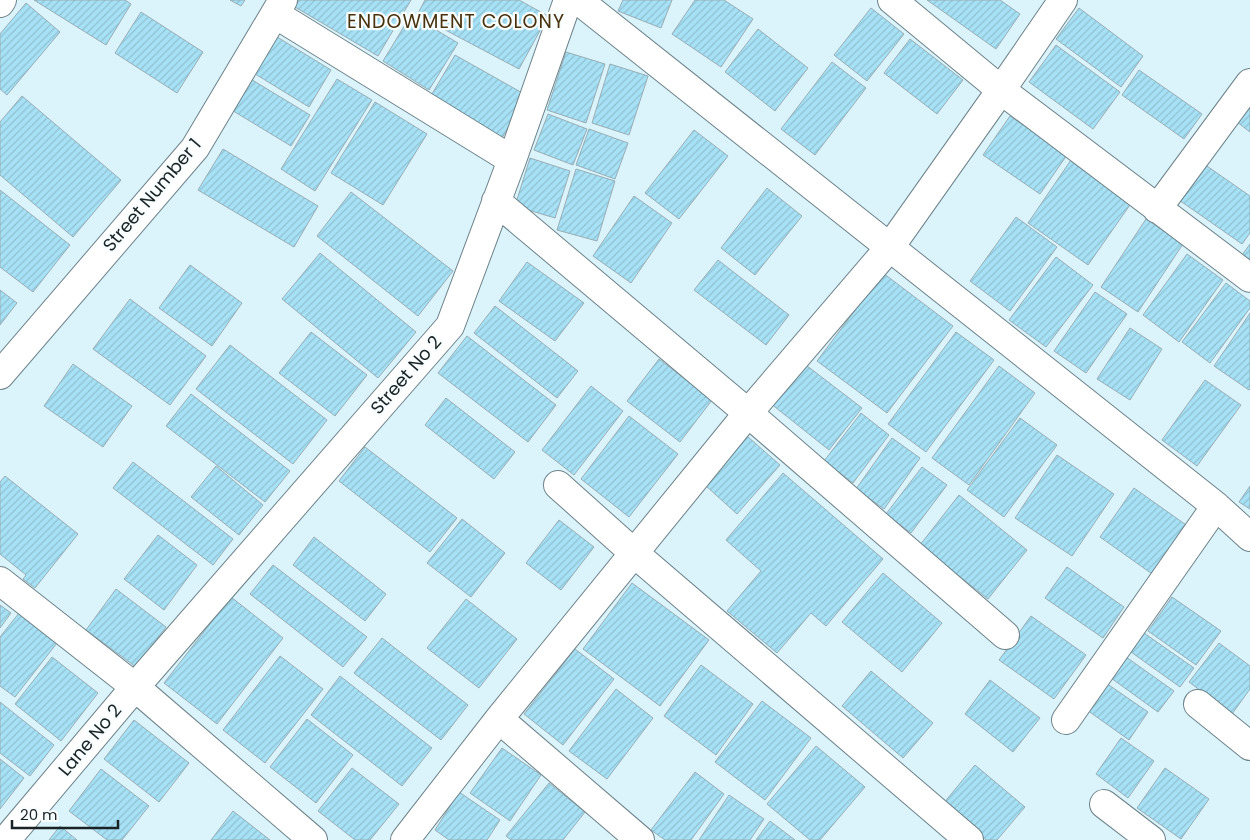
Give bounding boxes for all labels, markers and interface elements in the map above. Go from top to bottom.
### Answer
district label: ENDOWMENT COLONY [347,8,565,35]
street label: Street Number 1 [97,133,206,257]
street label: Street No 2 [364,330,447,419]
street label: Lane No 2 [52,698,127,781]
scale bar [12,798,119,830]
text: 20 m [20,804,58,825]

